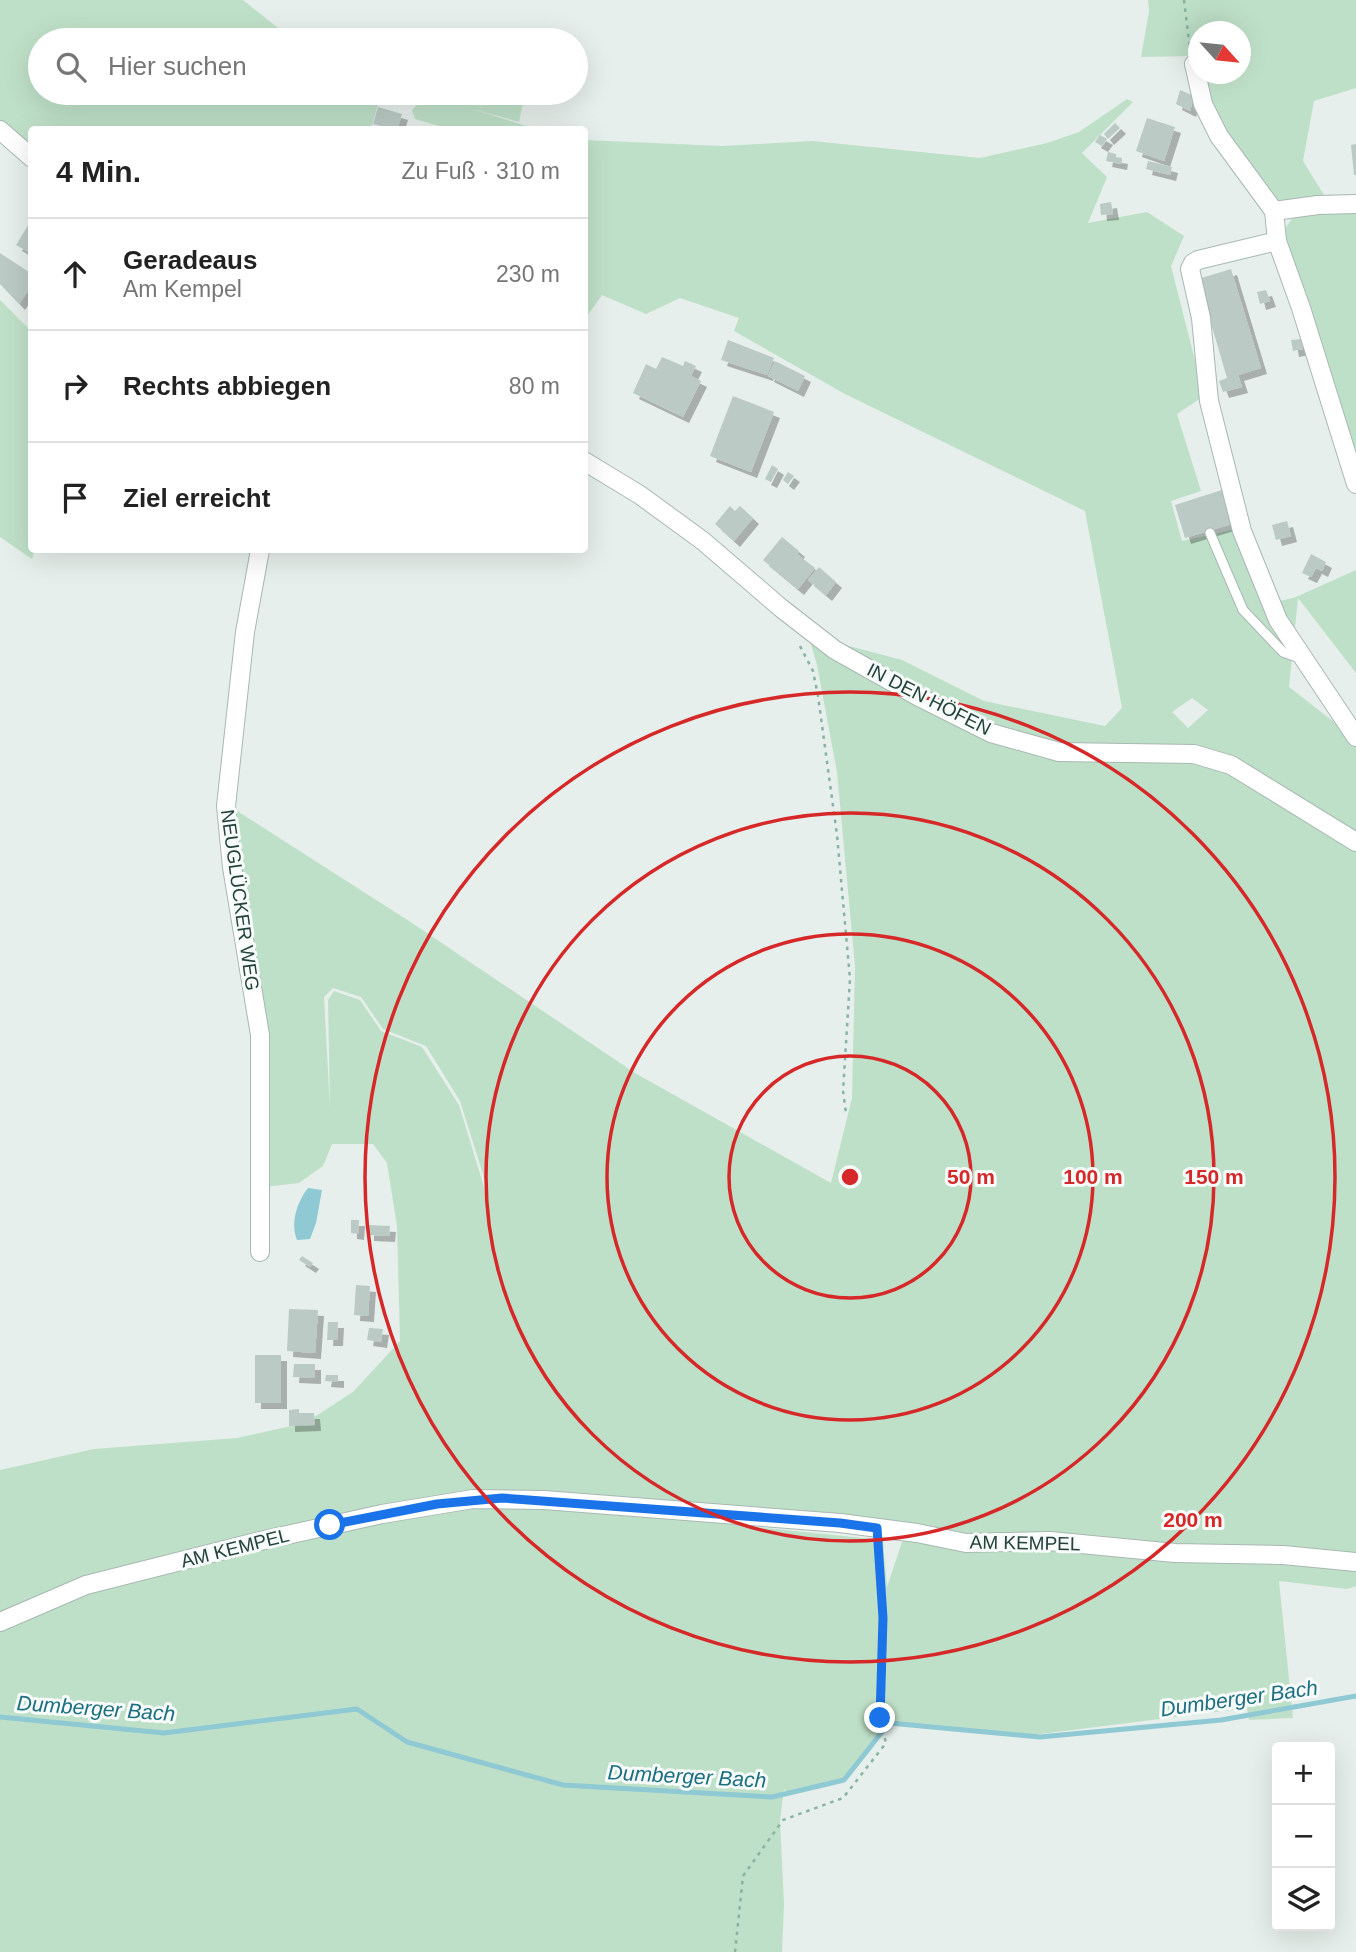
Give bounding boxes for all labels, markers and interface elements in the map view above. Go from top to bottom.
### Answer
north arrow [1188,21,1251,84]
search box [28,28,588,105]
icon: search [52,48,90,86]
text: Hier suchen [108,51,247,81]
text: 4 Min. [56,155,141,188]
text: Zu Fuß · 310 m [402,158,560,184]
text: Geradeaus [123,245,257,275]
icon: ahead [56,255,94,293]
text: 230 m [496,261,560,287]
text: Am Kempel [123,276,242,302]
icon: right [56,367,94,405]
text: Rechts abbiegen [123,371,331,401]
text: 80 m [509,373,560,399]
icon: arrive [56,479,94,517]
text: Ziel erreicht [123,483,270,513]
street label: IN DEN HÖFEN [864,659,994,739]
street label: NEUGLÜCKER WEG [217,808,263,992]
centre of rings [838,1165,862,1189]
text: 50 m [947,1165,995,1188]
text: 100 m [1063,1165,1123,1188]
text: 150 m [1184,1165,1244,1188]
text: 200 m [1163,1508,1223,1531]
route start [314,1509,345,1540]
street label: AM KEMPEL [179,1524,291,1572]
street label: AM KEMPEL [969,1532,1081,1554]
water label: Dumberger Bach [1159,1676,1319,1720]
water label: Dumberger Bach [16,1691,176,1725]
route end [864,1702,895,1733]
map controls [1272,1742,1335,1931]
button: + [1272,1742,1335,1805]
water label: Dumberger Bach [607,1760,767,1792]
button: − [1272,1805,1335,1868]
button: layers [1272,1868,1335,1931]

